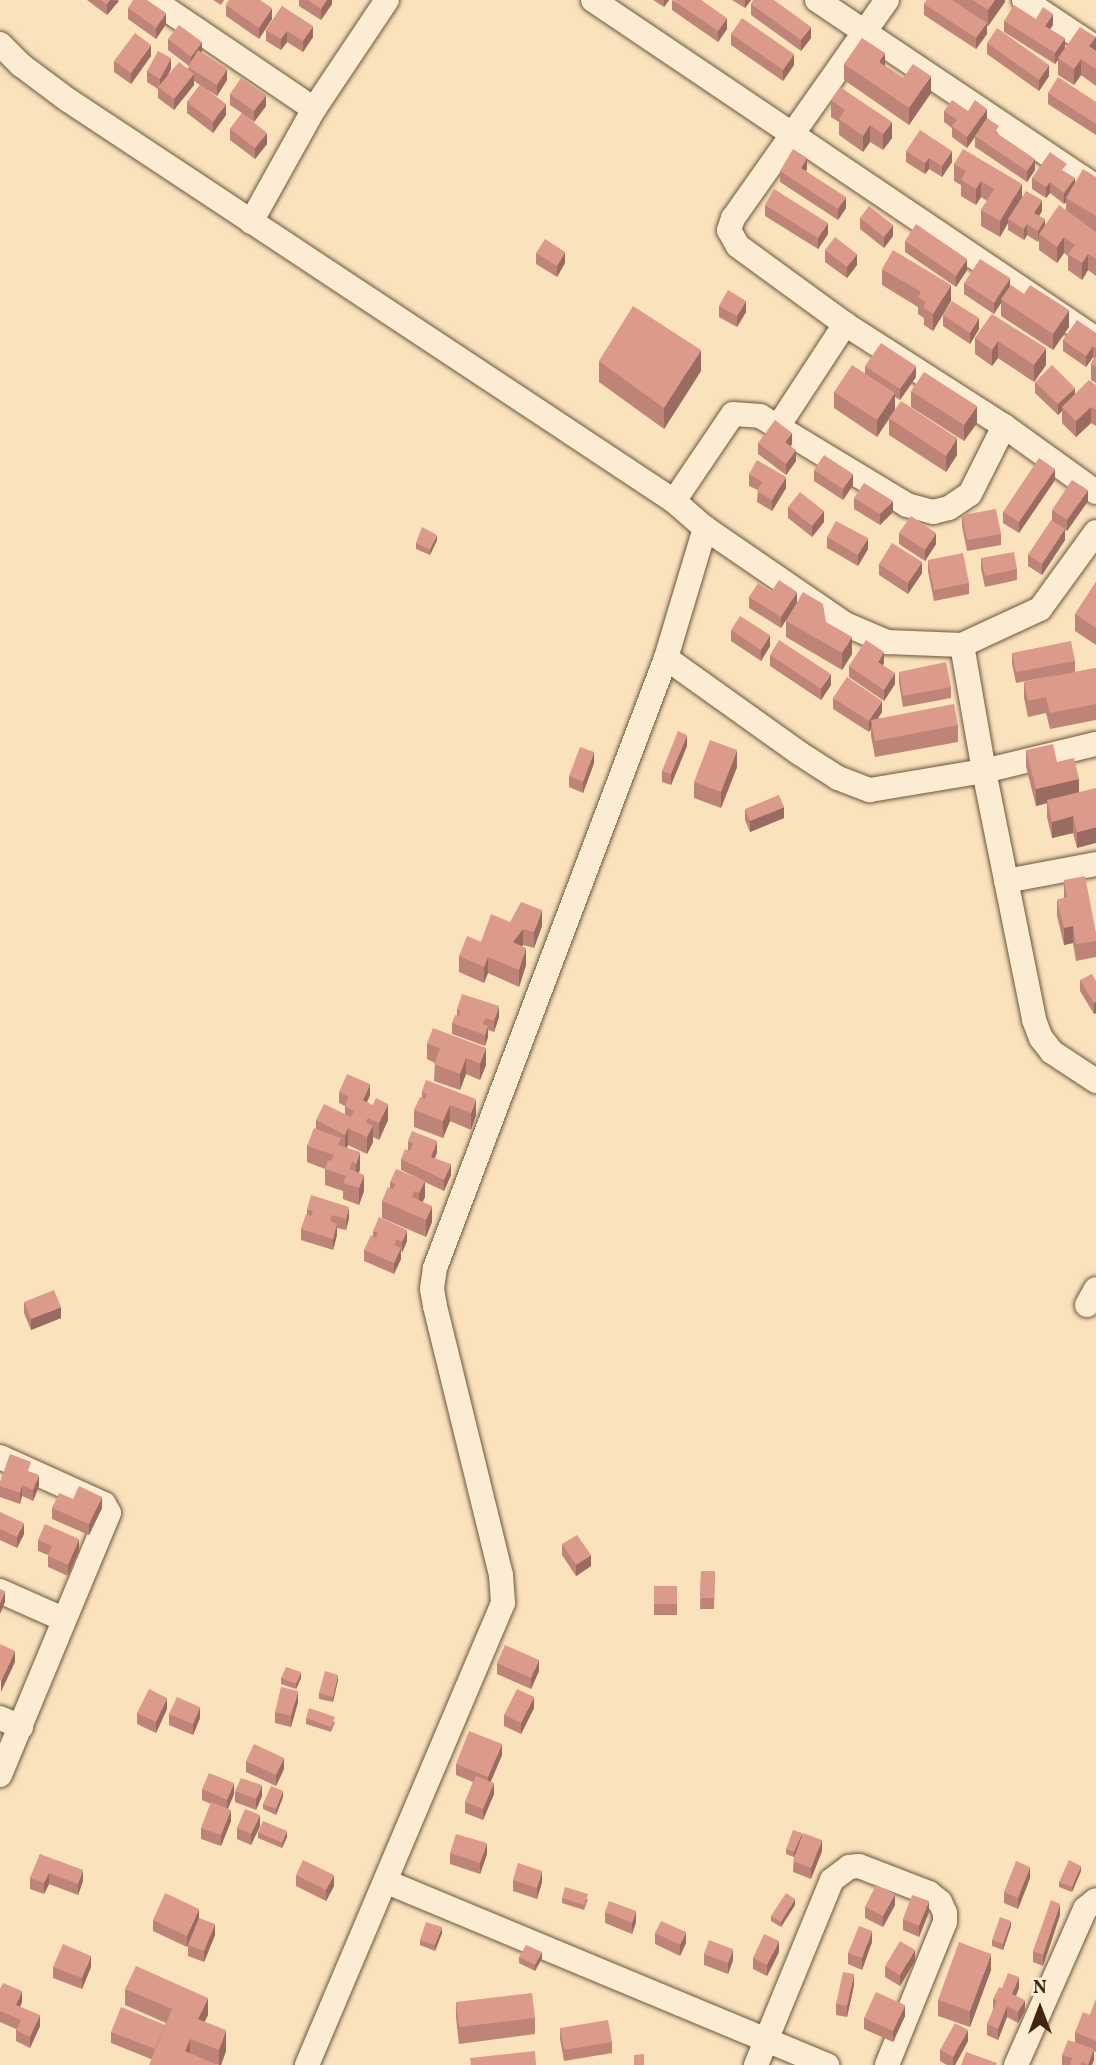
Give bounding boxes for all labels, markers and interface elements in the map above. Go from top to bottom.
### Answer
north arrow [1005,1974,1075,2044]
text: N [1033,1975,1047,2001]

